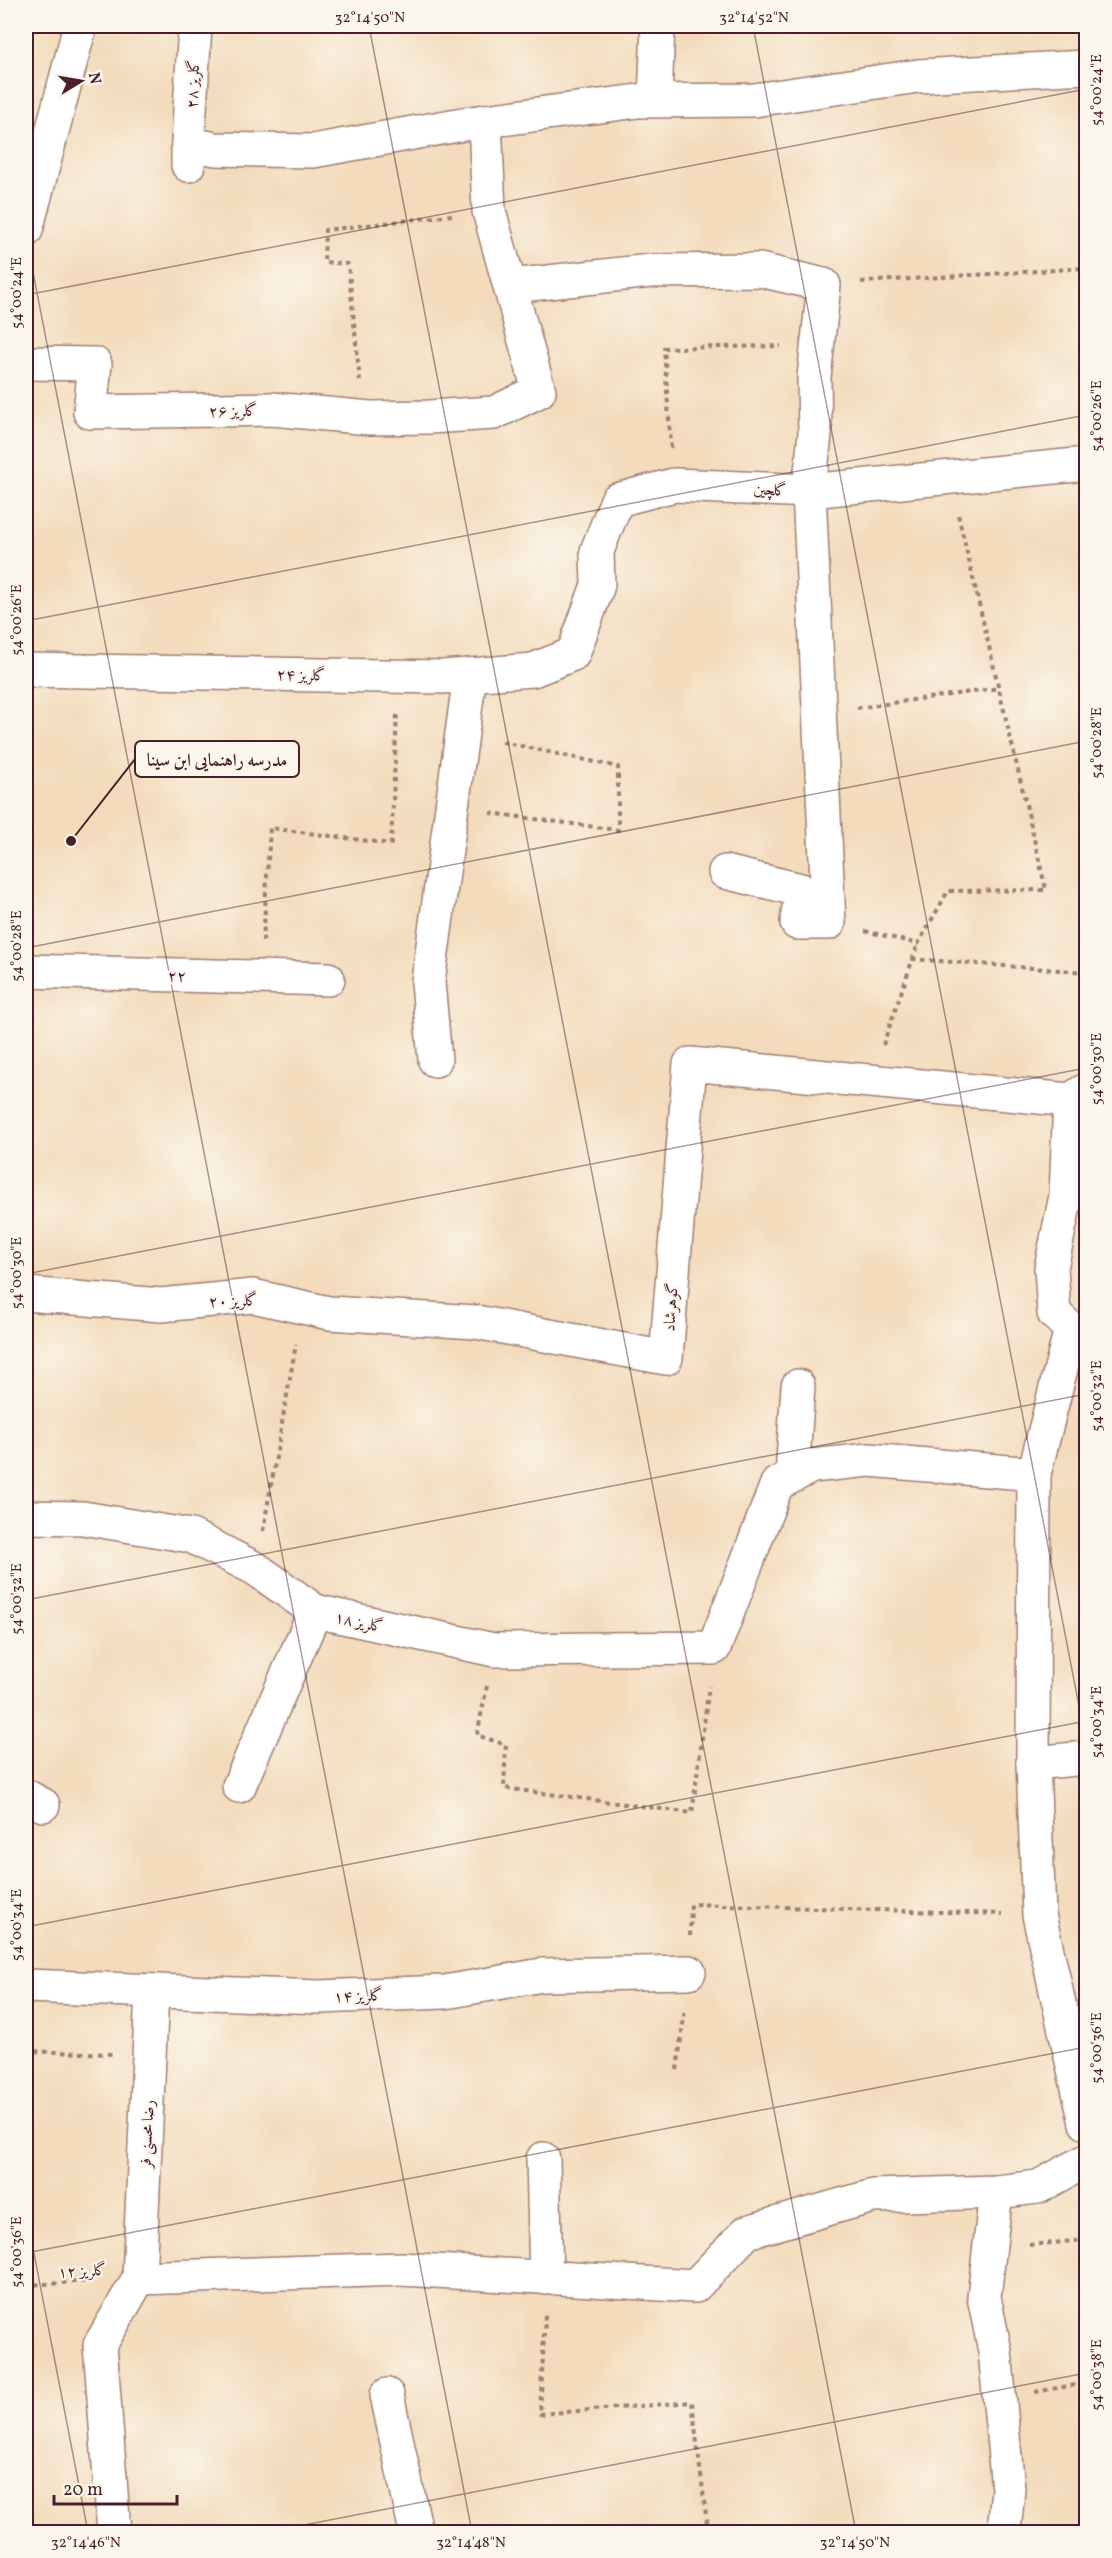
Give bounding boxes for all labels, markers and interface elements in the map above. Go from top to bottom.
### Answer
text: 32°14'50"N [335,8,405,29]
text: 32°14'52"N [719,8,789,29]
north arrow [51,51,111,111]
text: 54°00'24"E [1087,54,1108,126]
street label: گلریز ۲۸ [182,59,206,109]
text: N [82,71,106,87]
text: 54°00'24"E [7,257,28,329]
text: 54°00'26"E [1087,380,1108,452]
street label: گلریز ۲۶ [208,401,258,423]
street label: گلچین [753,479,787,503]
text: 54°00'26"E [7,584,28,656]
street label: گلریز ۲۴ [276,665,326,687]
text: 54°00'28"E [1087,707,1108,779]
callout: مدرسه راهنمایی ابن سینا [135,741,299,777]
text: مدرسه راهنمایی ابن سینا [147,749,287,774]
text: 54°00'28"E [7,910,28,982]
street label: ۲۲ [167,966,187,988]
text: 54°00'30"E [1087,1033,1108,1105]
text: 54°00'30"E [7,1237,28,1309]
street label: گوهرشاد [659,1282,685,1332]
street label: گلریز ۲۰ [208,1290,258,1314]
text: 54°00'32"E [1087,1360,1108,1432]
text: 54°00'32"E [7,1563,28,1635]
street label: گلریز ۱۸ [332,1607,385,1639]
text: 54°00'34"E [1087,1686,1108,1758]
text: 54°00'34"E [7,1889,28,1961]
street label: گلریز ۱۴ [333,1985,383,2009]
text: 54°00'36"E [1087,2012,1108,2084]
street label: رضا محسنی فر [135,2099,161,2171]
text: 54°00'36"E [7,2216,28,2288]
street label: گلریز ۱۲ [57,2260,107,2284]
text: 54°00'38"E [1087,2339,1108,2411]
scale bar [54,2468,177,2506]
text: 20 m [63,2478,103,2503]
text: 32°14'46"N [51,2533,121,2554]
text: 32°14'48"N [436,2533,506,2554]
text: 32°14'50"N [820,2533,890,2554]

